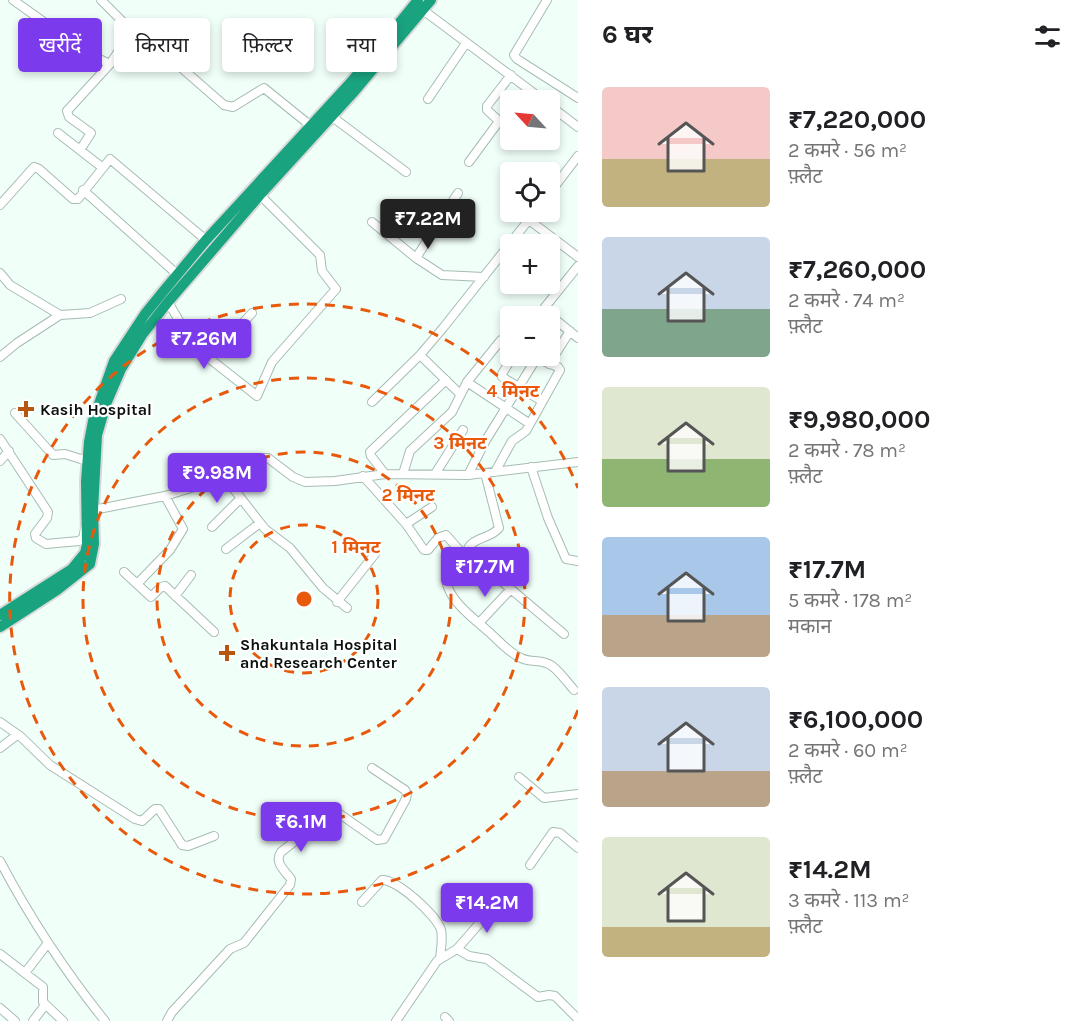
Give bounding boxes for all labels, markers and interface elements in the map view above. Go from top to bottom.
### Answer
chip: खरीदें [18,18,102,72]
chip: किराया [114,18,210,72]
chip: फ़िल्टर [222,18,314,72]
chip: नया [326,18,397,72]
text: 6 घर [602,19,653,50]
icon: filters [1031,20,1064,53]
north arrow [500,90,560,150]
map controls [500,90,560,366]
text: ₹7,220,000 [788,104,926,135]
icon: home [650,111,722,183]
text: 2 कमरे · 56 m² [788,139,907,162]
button: locate [500,162,560,222]
text: फ़्लैट [788,165,823,188]
pin: ₹7.22M [379,199,477,250]
text: ₹7.22M [394,207,462,230]
button: + [500,234,560,294]
text: ₹7,260,000 [788,254,926,285]
icon: home [650,261,722,333]
text: 2 कमरे · 74 m² [788,289,905,312]
button: − [500,306,560,366]
text: फ़्लैट [788,315,823,338]
pin: ₹7.26M [155,319,253,370]
text: ₹7.26M [170,327,238,350]
text: 4 मिनट [486,380,540,402]
marker: Kasih Hospital [17,400,35,418]
place label: Kasih Hospital [40,400,152,419]
text: ₹9,980,000 [788,404,930,435]
icon: home [650,411,722,483]
text: 3 मिनट [433,432,487,454]
text: 2 कमरे · 78 m² [788,439,906,462]
pin: ₹9.98M [168,453,266,504]
text: ₹9.98M [182,461,252,484]
text: फ़्लैट [788,465,823,488]
text: 2 मिनट [381,484,435,506]
text: 1 मिनट [332,536,381,558]
pin: ₹17.7M [436,547,534,598]
text: ₹17.7M [788,554,866,585]
text: ₹17.7M [455,555,515,578]
icon: home [650,561,722,633]
centre of rings [294,589,314,609]
text: 5 कमरे · 178 m² [788,589,912,612]
text: मकान [788,615,832,638]
place label: Shakuntala Hospital and Research Center [240,635,397,672]
marker: Shakuntala Hospital and Research Center [218,644,236,662]
text: ₹6,100,000 [788,704,923,735]
icon: home [650,711,722,783]
text: 2 कमरे · 60 m² [788,739,908,762]
text: फ़्लैट [788,765,823,788]
pin: ₹6.1M [259,802,343,853]
text: ₹6.1M [275,810,327,833]
text: ₹14.2M [788,854,872,885]
icon: home [650,861,722,933]
pin: ₹14.2M [438,883,536,934]
text: 3 कमरे · 113 m² [788,889,910,912]
text: ₹14.2M [455,891,519,914]
text: फ़्लैट [788,915,823,938]

